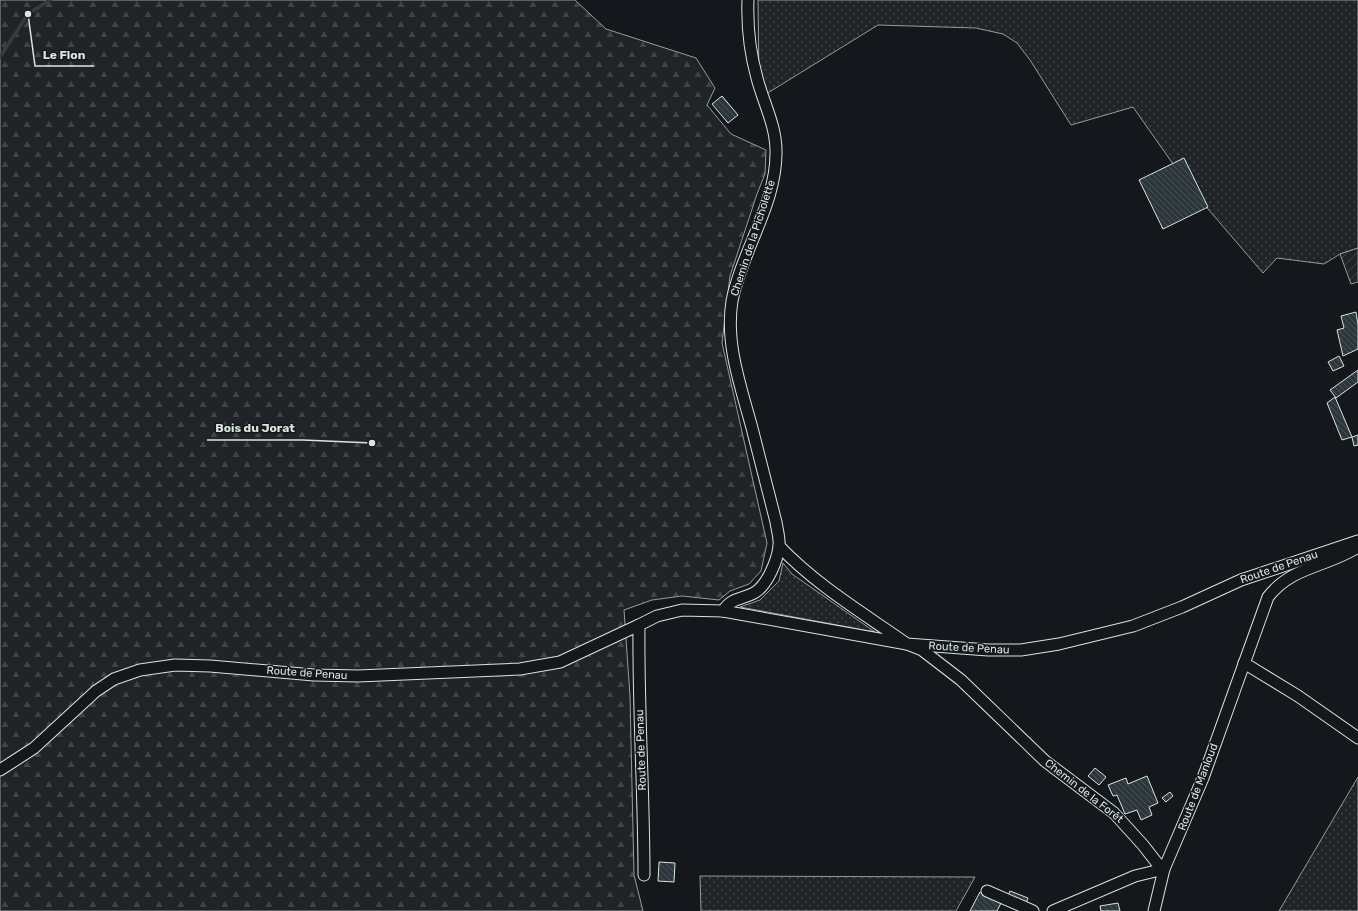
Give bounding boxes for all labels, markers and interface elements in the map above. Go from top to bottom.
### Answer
callout: Le Flon [35,42,94,66]
text: Le Flon [43,48,86,62]
street label: Chemin de la Picholette [728,178,778,298]
callout: Bois du Jorat [207,416,303,440]
text: Bois du Jorat [215,421,295,435]
street label: Route de Penau [1239,548,1319,586]
street label: Route de Penau [928,639,1010,657]
street label: Route de Penau [266,664,348,682]
street label: Route de Penau [633,709,649,791]
street label: Route de Manloud [1175,742,1221,832]
street label: Chemin de la Forêt [1042,756,1126,826]

